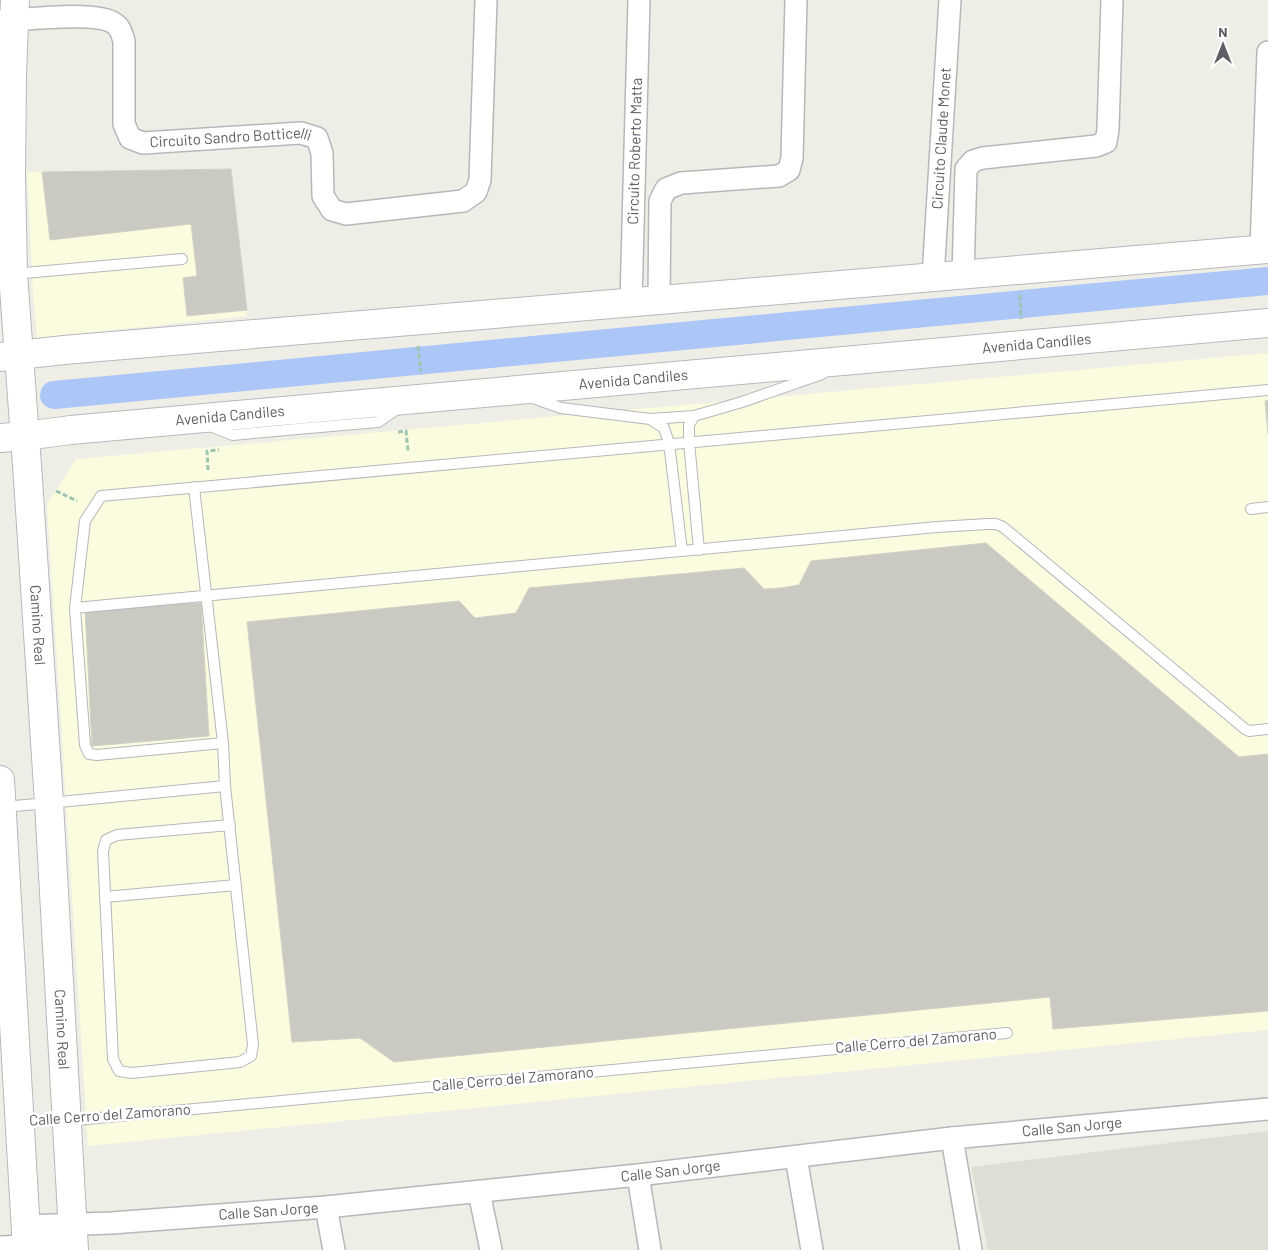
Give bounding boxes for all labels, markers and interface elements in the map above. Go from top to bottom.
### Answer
north arrow [1198,20,1248,70]
text: N [1218,23,1228,40]
street label: Circuito Claude Monet [927,67,954,210]
street label: Circuito Roberto Matta [623,77,645,225]
street label: Circuito Sandro Botticelli [149,123,314,151]
street label: Avenida Candiles [981,329,1092,357]
street label: Avenida Candiles [578,365,689,393]
street label: Avenida Candiles [174,401,285,429]
street label: Camino Real [27,584,50,666]
street label: Camino Real [51,989,74,1070]
street label: Calle Cerro del Zamorano [834,1024,997,1056]
street label: Calle Cerro del Zamorano [431,1062,594,1094]
street label: Calle Cerro del Zamorano [29,1099,191,1129]
street label: Calle San Jorge [1021,1112,1123,1140]
street label: Calle San Jorge [620,1155,721,1185]
street label: Calle San Jorge [218,1198,319,1223]

